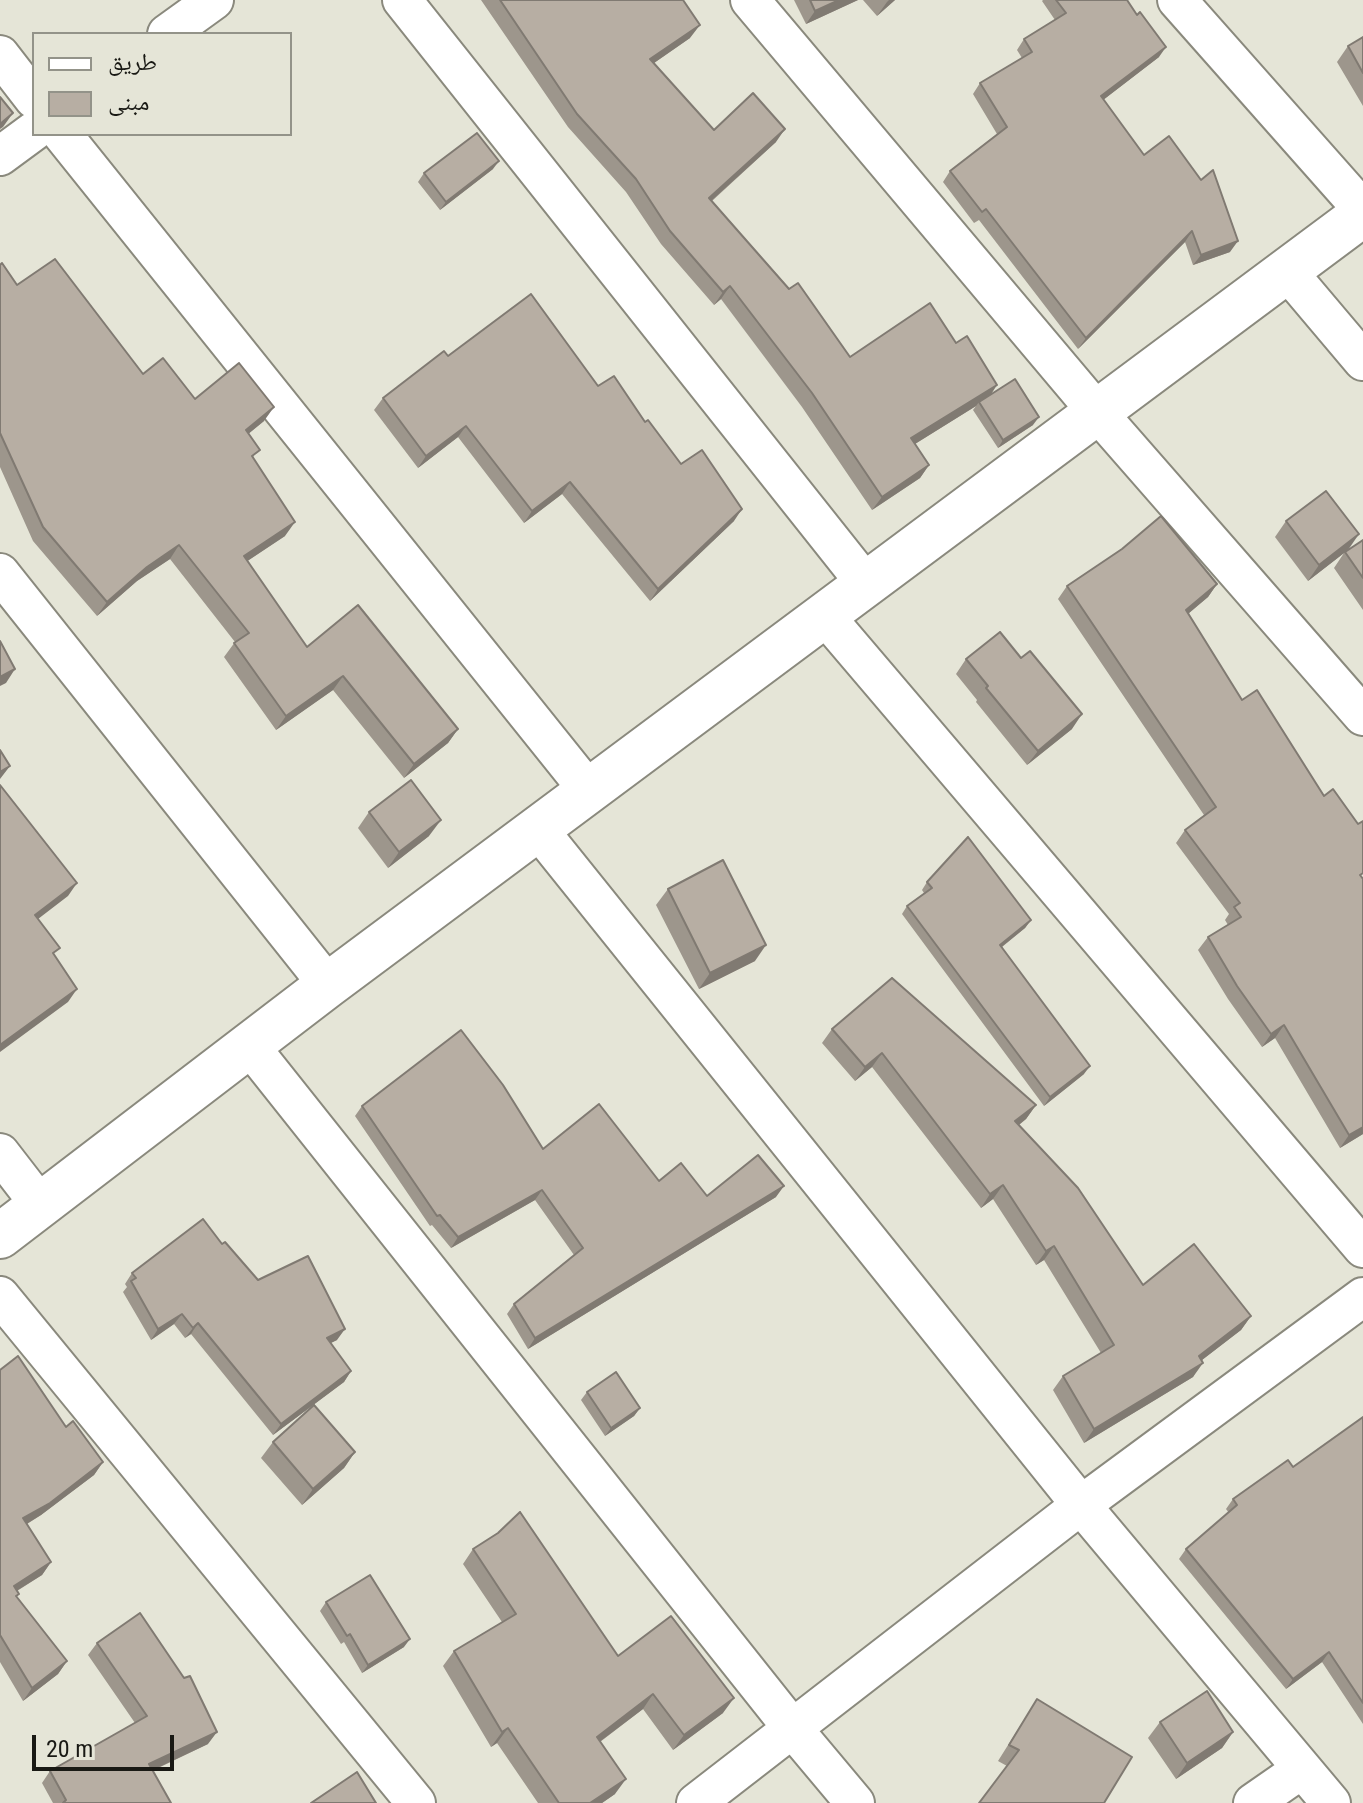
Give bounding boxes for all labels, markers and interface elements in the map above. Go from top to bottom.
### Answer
legend [32,32,292,136]
text: طريق [108,48,157,76]
text: مبنى [108,88,149,116]
scale bar [36,1719,178,1769]
text: 20 m [46,1735,93,1763]

